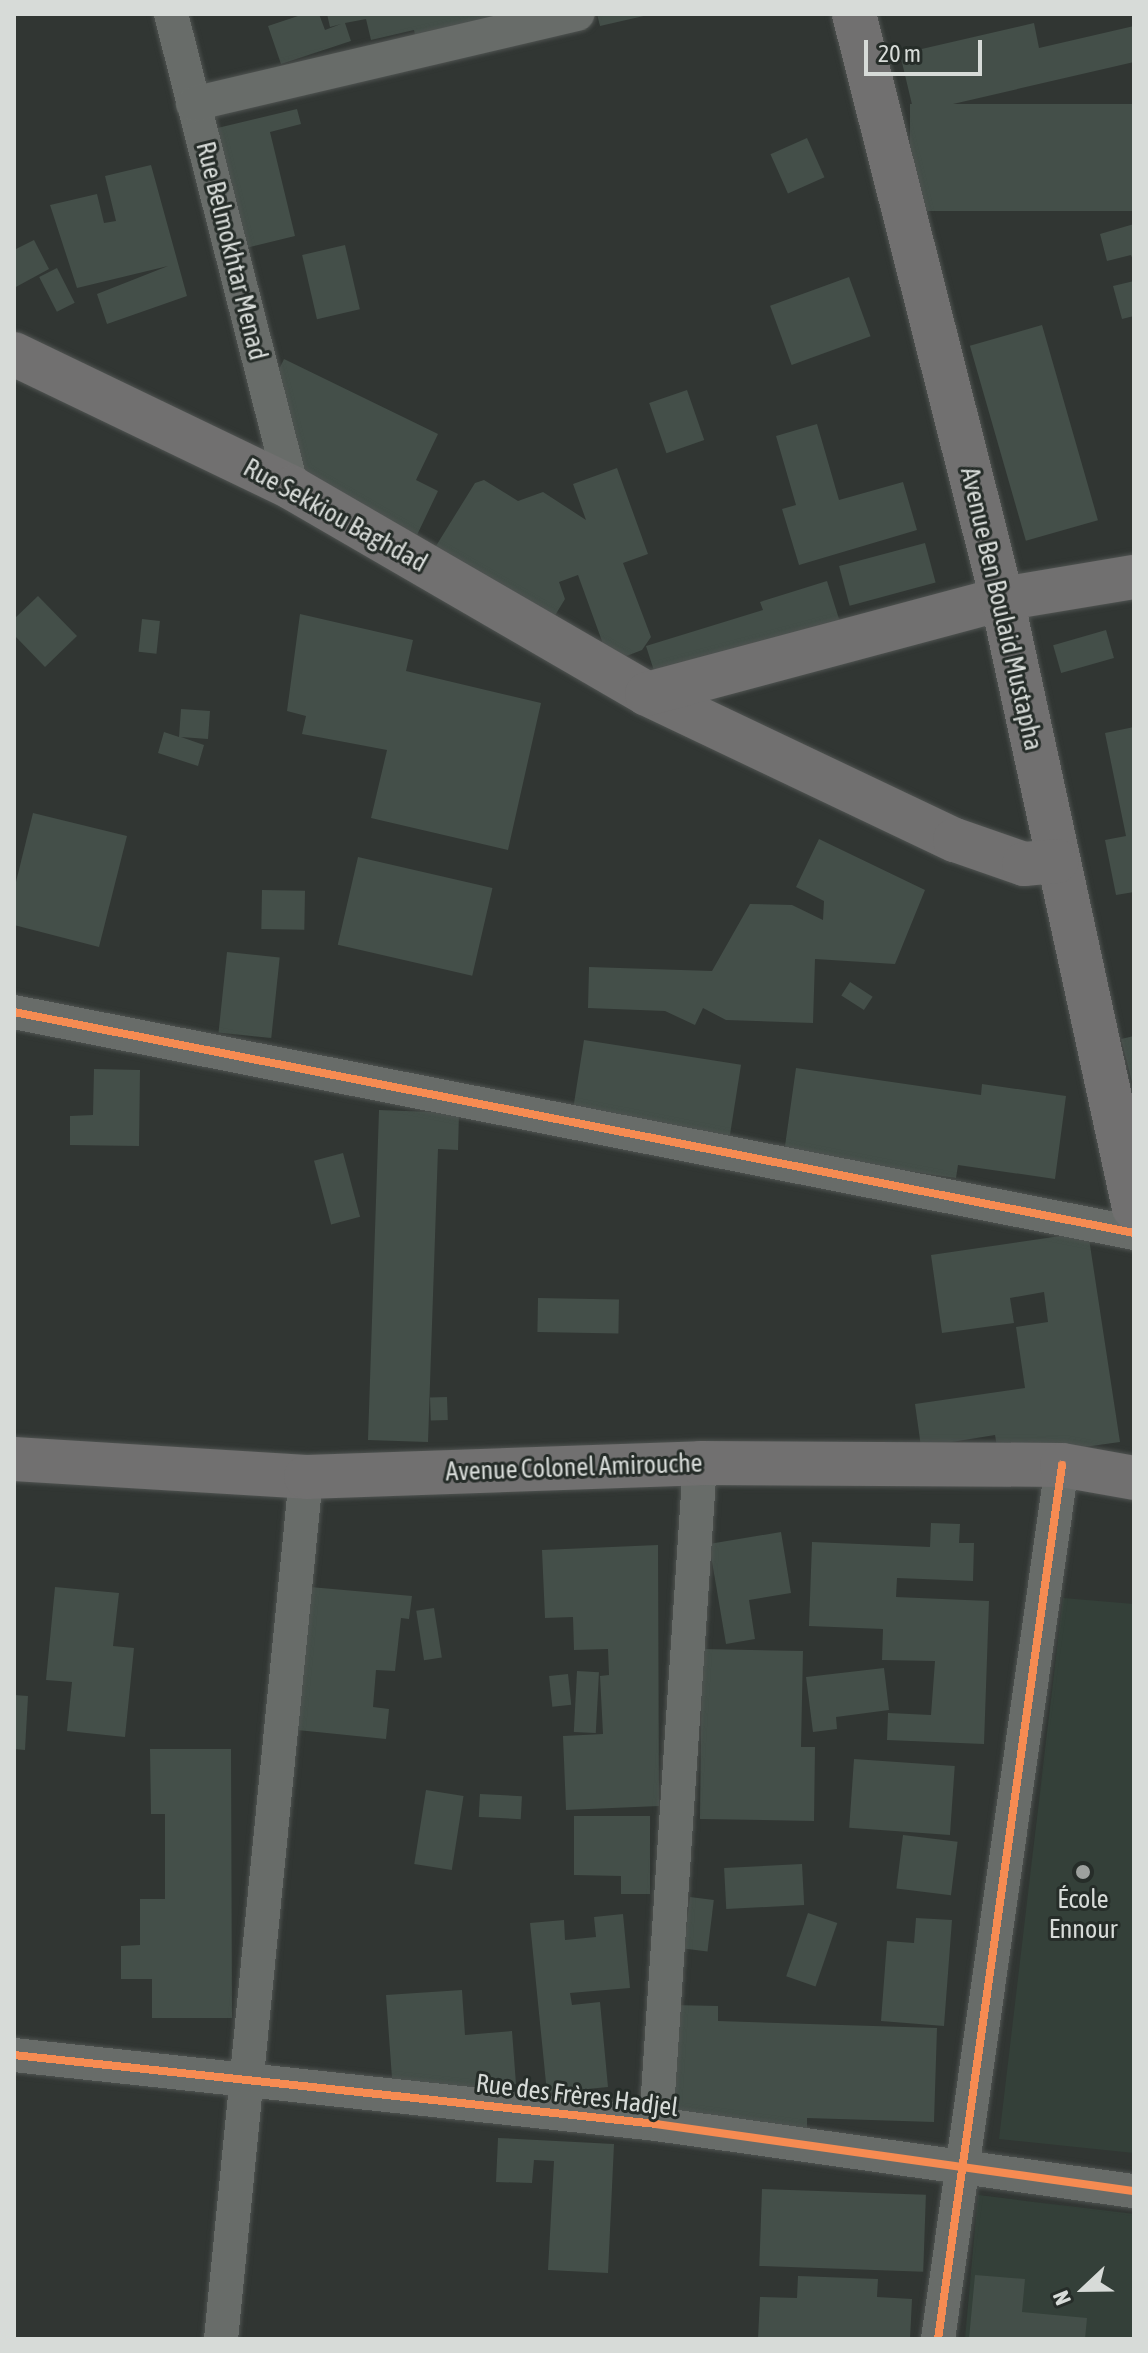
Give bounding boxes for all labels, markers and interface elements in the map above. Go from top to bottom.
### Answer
scale bar [868,24,986,74]
text: 20 m [878,40,921,67]
street label: Rue Belmokhtar Menad [189,139,273,363]
street label: Rue Sekkiou Baghdad [238,453,432,579]
street label: Avenue Ben Boulaid Mustapha [953,464,1049,754]
street label: Avenue Colonel Amirouche [445,1448,703,1488]
marker: École Ennour [1074,1863,1092,1881]
place label: École Ennour [1049,1884,1117,1946]
street label: Rue des Frères Hadjel [474,2068,680,2124]
north arrow [1044,2249,1124,2329]
text: N [1047,2287,1076,2309]

